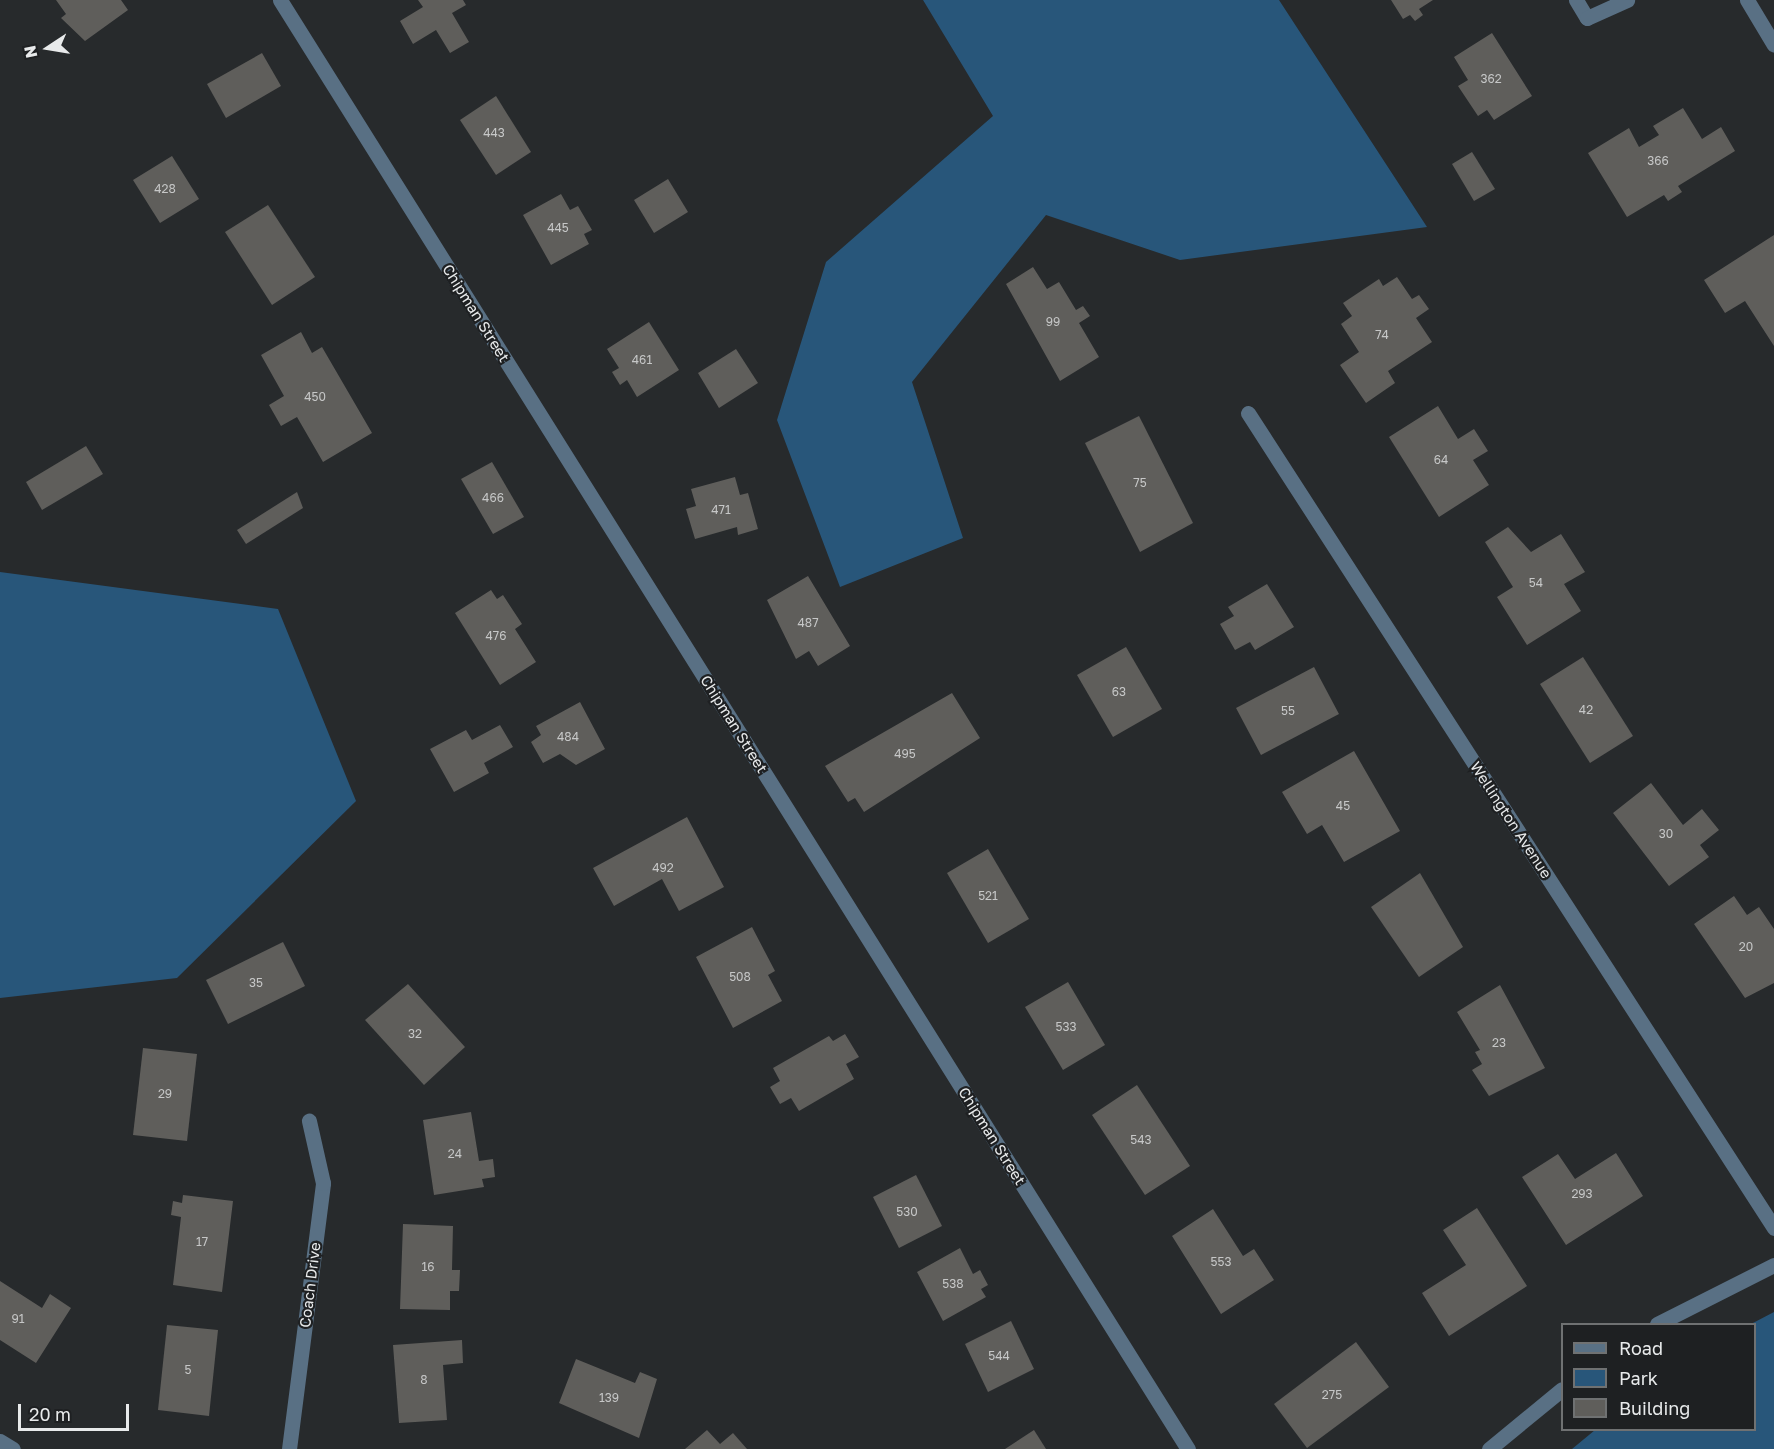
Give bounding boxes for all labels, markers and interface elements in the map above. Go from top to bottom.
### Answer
north arrow [18,18,78,78]
text: N [19,44,41,60]
house number: 362 [1480,72,1502,86]
house number: 443 [483,126,505,140]
house number: 366 [1647,154,1669,168]
house number: 428 [154,182,176,196]
house number: 445 [547,221,569,235]
street label: Chipman Street [439,261,513,365]
house number: 99 [1046,315,1060,329]
house number: 74 [1375,328,1389,342]
house number: 461 [632,353,652,367]
house number: 450 [304,390,326,404]
house number: 64 [1434,453,1448,467]
house number: 75 [1133,476,1147,490]
house number: 466 [482,491,504,505]
house number: 471 [711,503,731,517]
house number: 54 [1529,576,1543,590]
house number: 487 [798,616,818,630]
house number: 476 [486,629,506,643]
street label: Chipman Street [697,672,771,776]
house number: 63 [1112,685,1126,699]
house number: 42 [1579,703,1593,717]
house number: 55 [1281,704,1295,718]
house number: 484 [557,730,579,744]
house number: 495 [894,747,916,761]
street label: Wellington Avenue [1467,758,1555,882]
house number: 45 [1336,799,1350,813]
house number: 30 [1659,827,1673,841]
house number: 492 [652,861,674,875]
house number: 521 [978,889,998,903]
house number: 20 [1739,940,1753,954]
house number: 508 [729,970,751,984]
house number: 35 [249,976,263,990]
house number: 533 [1056,1020,1076,1034]
house number: 32 [408,1027,422,1041]
house number: 23 [1492,1036,1506,1050]
street label: Chipman Street [955,1084,1029,1188]
house number: 29 [158,1087,172,1101]
house number: 543 [1130,1133,1152,1147]
house number: 24 [448,1147,462,1161]
house number: 293 [1571,1187,1593,1201]
house number: 530 [896,1205,918,1219]
house number: 17 [196,1235,208,1249]
street label: Coach Drive [296,1241,324,1329]
house number: 553 [1211,1255,1231,1269]
house number: 16 [421,1260,435,1274]
house number: 538 [942,1277,964,1291]
house number: 91 [11,1312,25,1326]
legend [1561,1323,1756,1431]
text: Road [1619,1337,1663,1359]
house number: 544 [988,1349,1010,1363]
house number: 5 [185,1363,191,1377]
text: Park [1619,1367,1658,1389]
house number: 8 [420,1373,428,1387]
house number: 275 [1322,1388,1342,1402]
house number: 139 [599,1391,619,1405]
scale bar [21,1392,132,1430]
text: Building [1619,1397,1690,1419]
text: 20 m [29,1403,71,1425]

